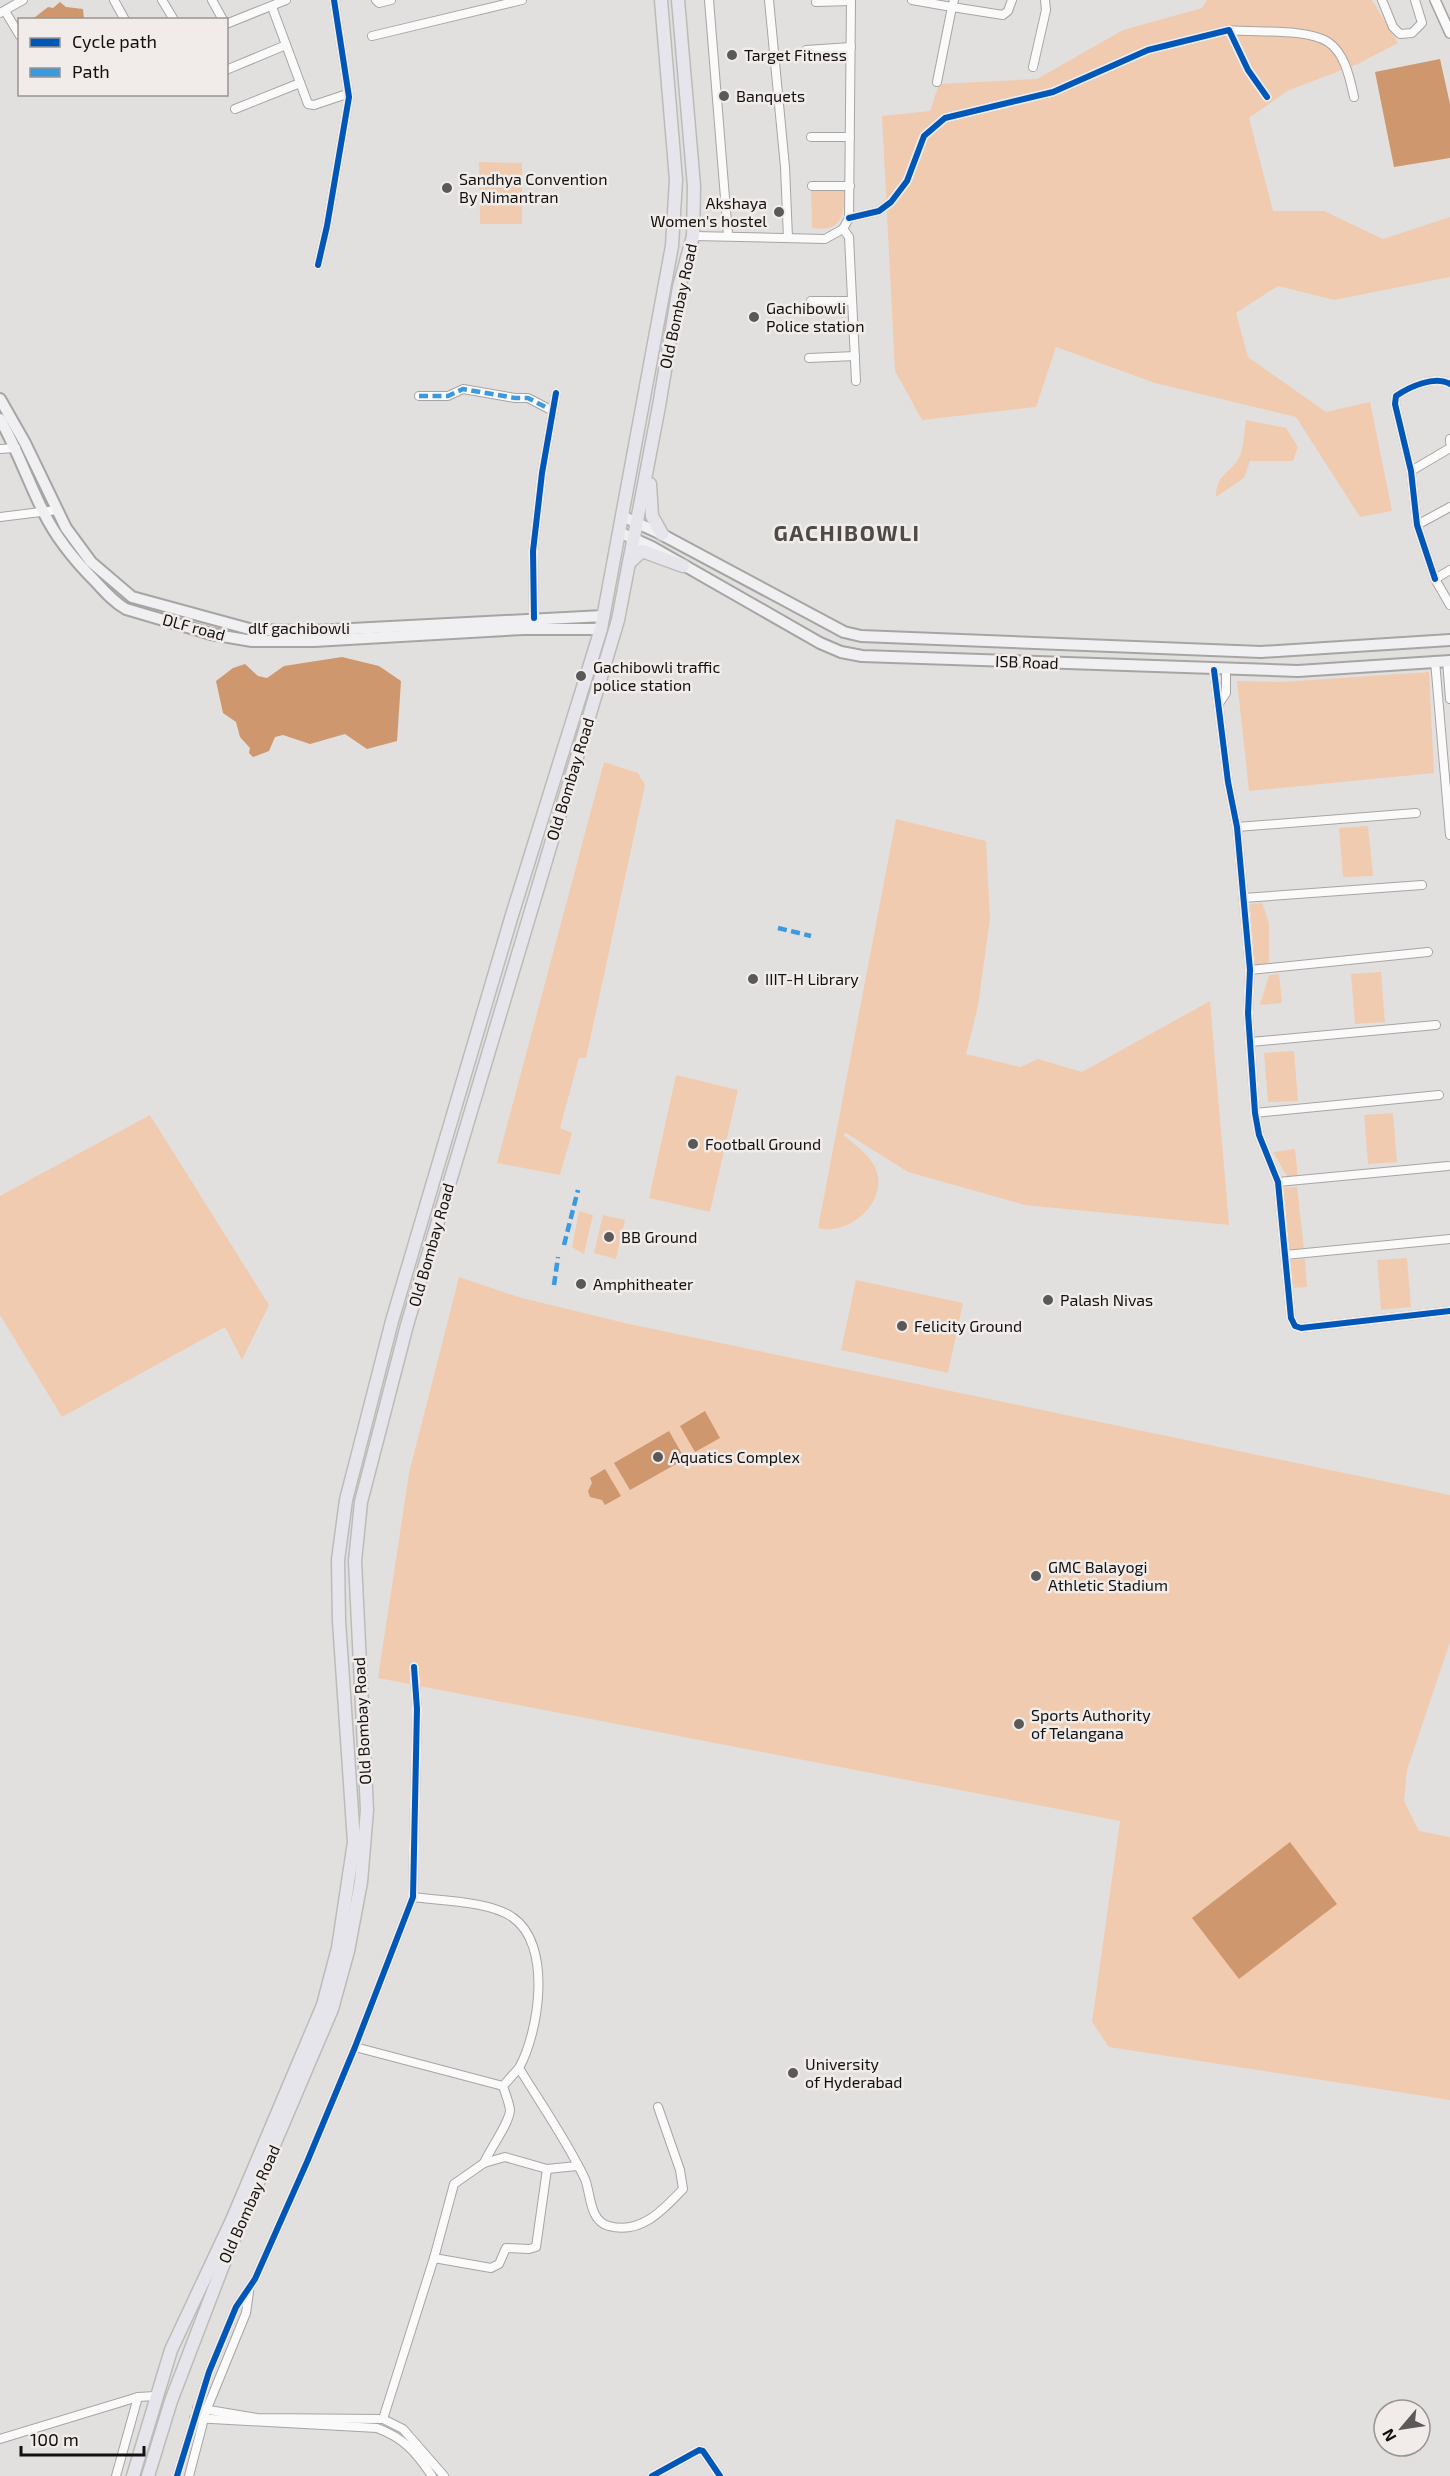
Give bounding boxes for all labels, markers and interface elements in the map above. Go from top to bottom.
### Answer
legend [18,18,228,96]
text: Cycle path [72,30,157,52]
place label: Target Fitness [744,45,847,64]
marker: Target Fitness [725,48,739,62]
text: Path [72,60,110,82]
place label: Banquets [736,86,805,105]
marker: Banquets [717,89,731,103]
place label: Sandhya Convention By Nimantran [459,169,607,206]
marker: Sandhya Convention By Nimantran [440,181,454,195]
place label: Akshaya Women's hostel [650,193,767,230]
marker: Akshaya Women's hostel [772,205,786,219]
street label: Old Bombay Road [655,241,700,370]
place label: Gachibowli Police station [766,298,864,335]
marker: Gachibowli Police station [747,310,761,324]
district label: GACHIBOWLI [774,519,920,545]
street label: DLF road [161,609,228,644]
street label: dlf gachibowli [248,618,350,637]
street label: ISB Road [995,651,1059,672]
place label: Gachibowli traffic police station [593,657,720,694]
marker: Gachibowli traffic police station [574,669,588,683]
street label: Old Bombay Road [542,715,597,843]
place label: IIIT-H Library [765,969,859,988]
marker: IIIT-H Library [746,972,760,986]
place label: Football Ground [705,1134,821,1153]
marker: Football Ground [686,1137,700,1151]
street label: Old Bombay Road [404,1181,457,1309]
place label: BB Ground [621,1227,697,1246]
marker: BB Ground [602,1230,616,1244]
place label: Amphitheater [593,1274,694,1293]
marker: Amphitheater [574,1277,588,1291]
place label: Palash Nivas [1060,1290,1153,1309]
marker: Palash Nivas [1041,1293,1055,1307]
place label: Felicity Ground [914,1316,1022,1335]
marker: Felicity Ground [895,1319,909,1333]
place label: Aquatics Complex [670,1447,800,1466]
marker: Aquatics Complex [651,1450,665,1464]
place label: GMC Balayogi Athletic Stadium [1048,1557,1168,1594]
marker: GMC Balayogi Athletic Stadium [1029,1569,1043,1583]
street label: Old Bombay Road [349,1657,374,1785]
place label: Sports Authority of Telangana [1031,1705,1151,1742]
marker: Sports Authority of Telangana [1012,1717,1026,1731]
place label: University of Hyderabad [805,2054,903,2091]
marker: University of Hyderabad [786,2066,800,2080]
street label: Old Bombay Road [214,2142,283,2266]
north arrow [1372,2398,1432,2458]
scale bar [21,2419,144,2457]
text: N [1377,2426,1400,2445]
text: 100 m [30,2428,79,2450]

